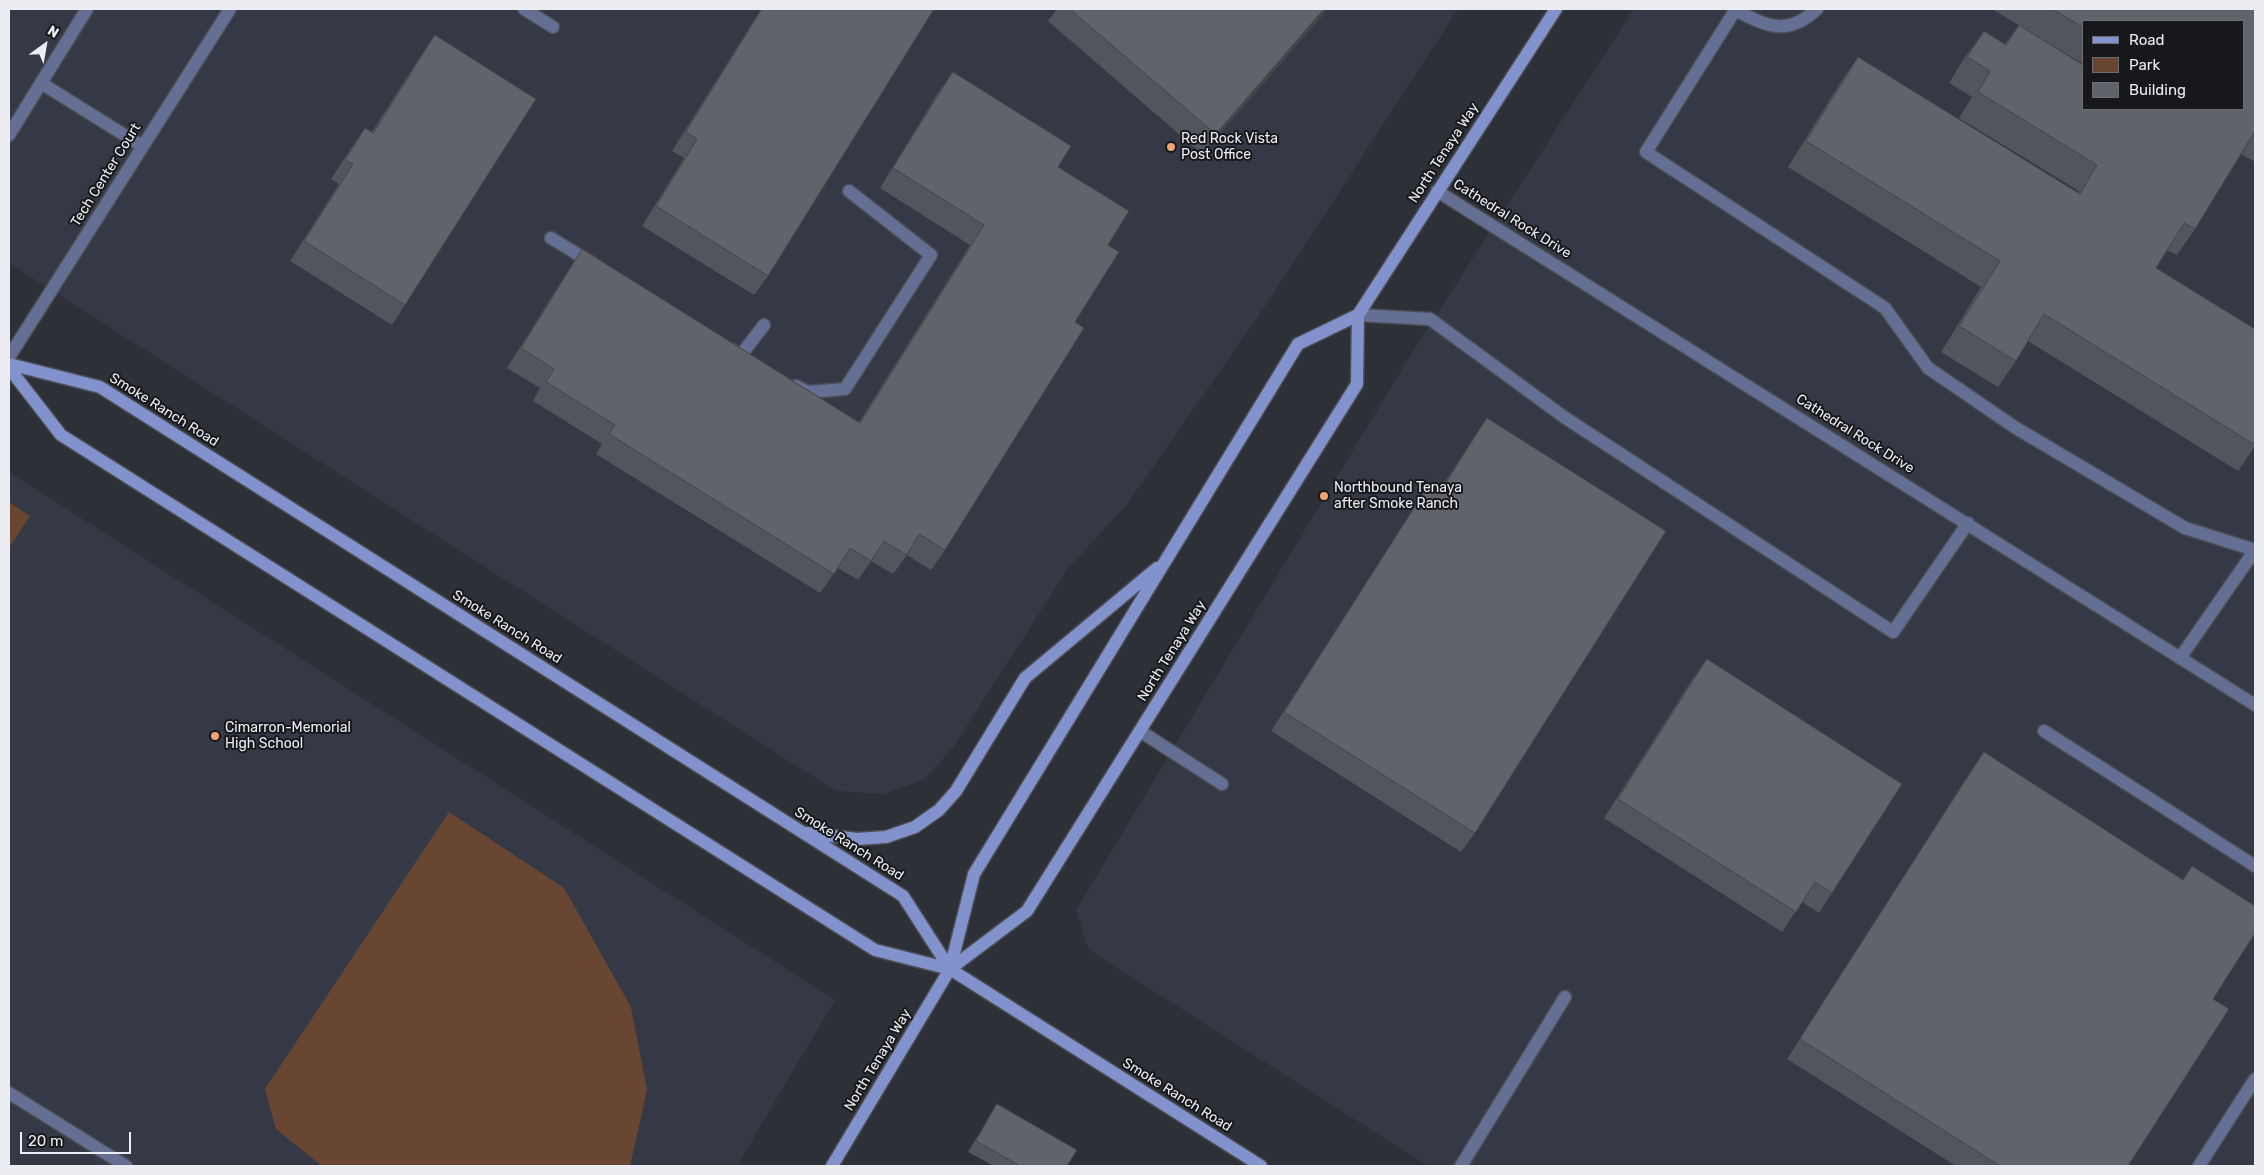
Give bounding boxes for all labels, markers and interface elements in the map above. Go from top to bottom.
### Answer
north arrow [20,20,70,70]
legend [2082,20,2244,110]
text: N [44,22,62,42]
text: Road [2129,31,2165,49]
text: Park [2129,56,2160,74]
text: Building [2129,81,2186,99]
street label: North Tenaya Way [1405,100,1483,206]
street label: Tech Center Court [67,120,145,230]
place label: Red Rock Vista Post Office [1181,131,1278,164]
marker: Red Rock Vista Post Office [1165,141,1177,153]
street label: Cathedral Rock Drive [1450,176,1574,262]
street label: Smoke Ranch Road [106,370,222,450]
street label: Cathedral Rock Drive [1793,391,1917,477]
place label: Northbound Tenaya after Smoke Ranch [1334,480,1462,512]
marker: Northbound Tenaya after Smoke Ranch [1318,490,1330,502]
street label: Smoke Ranch Road [449,587,565,667]
street label: North Tenaya Way [1134,597,1210,705]
place label: Cimarron-Memorial High School [225,720,351,752]
marker: Cimarron-Memorial High School [209,730,221,742]
street label: Smoke Ranch Road [791,804,907,884]
street label: North Tenaya Way [841,1006,915,1114]
street label: Smoke Ranch Road [1119,1055,1235,1135]
scale bar [22,1122,134,1154]
text: 20 m [28,1132,63,1150]

